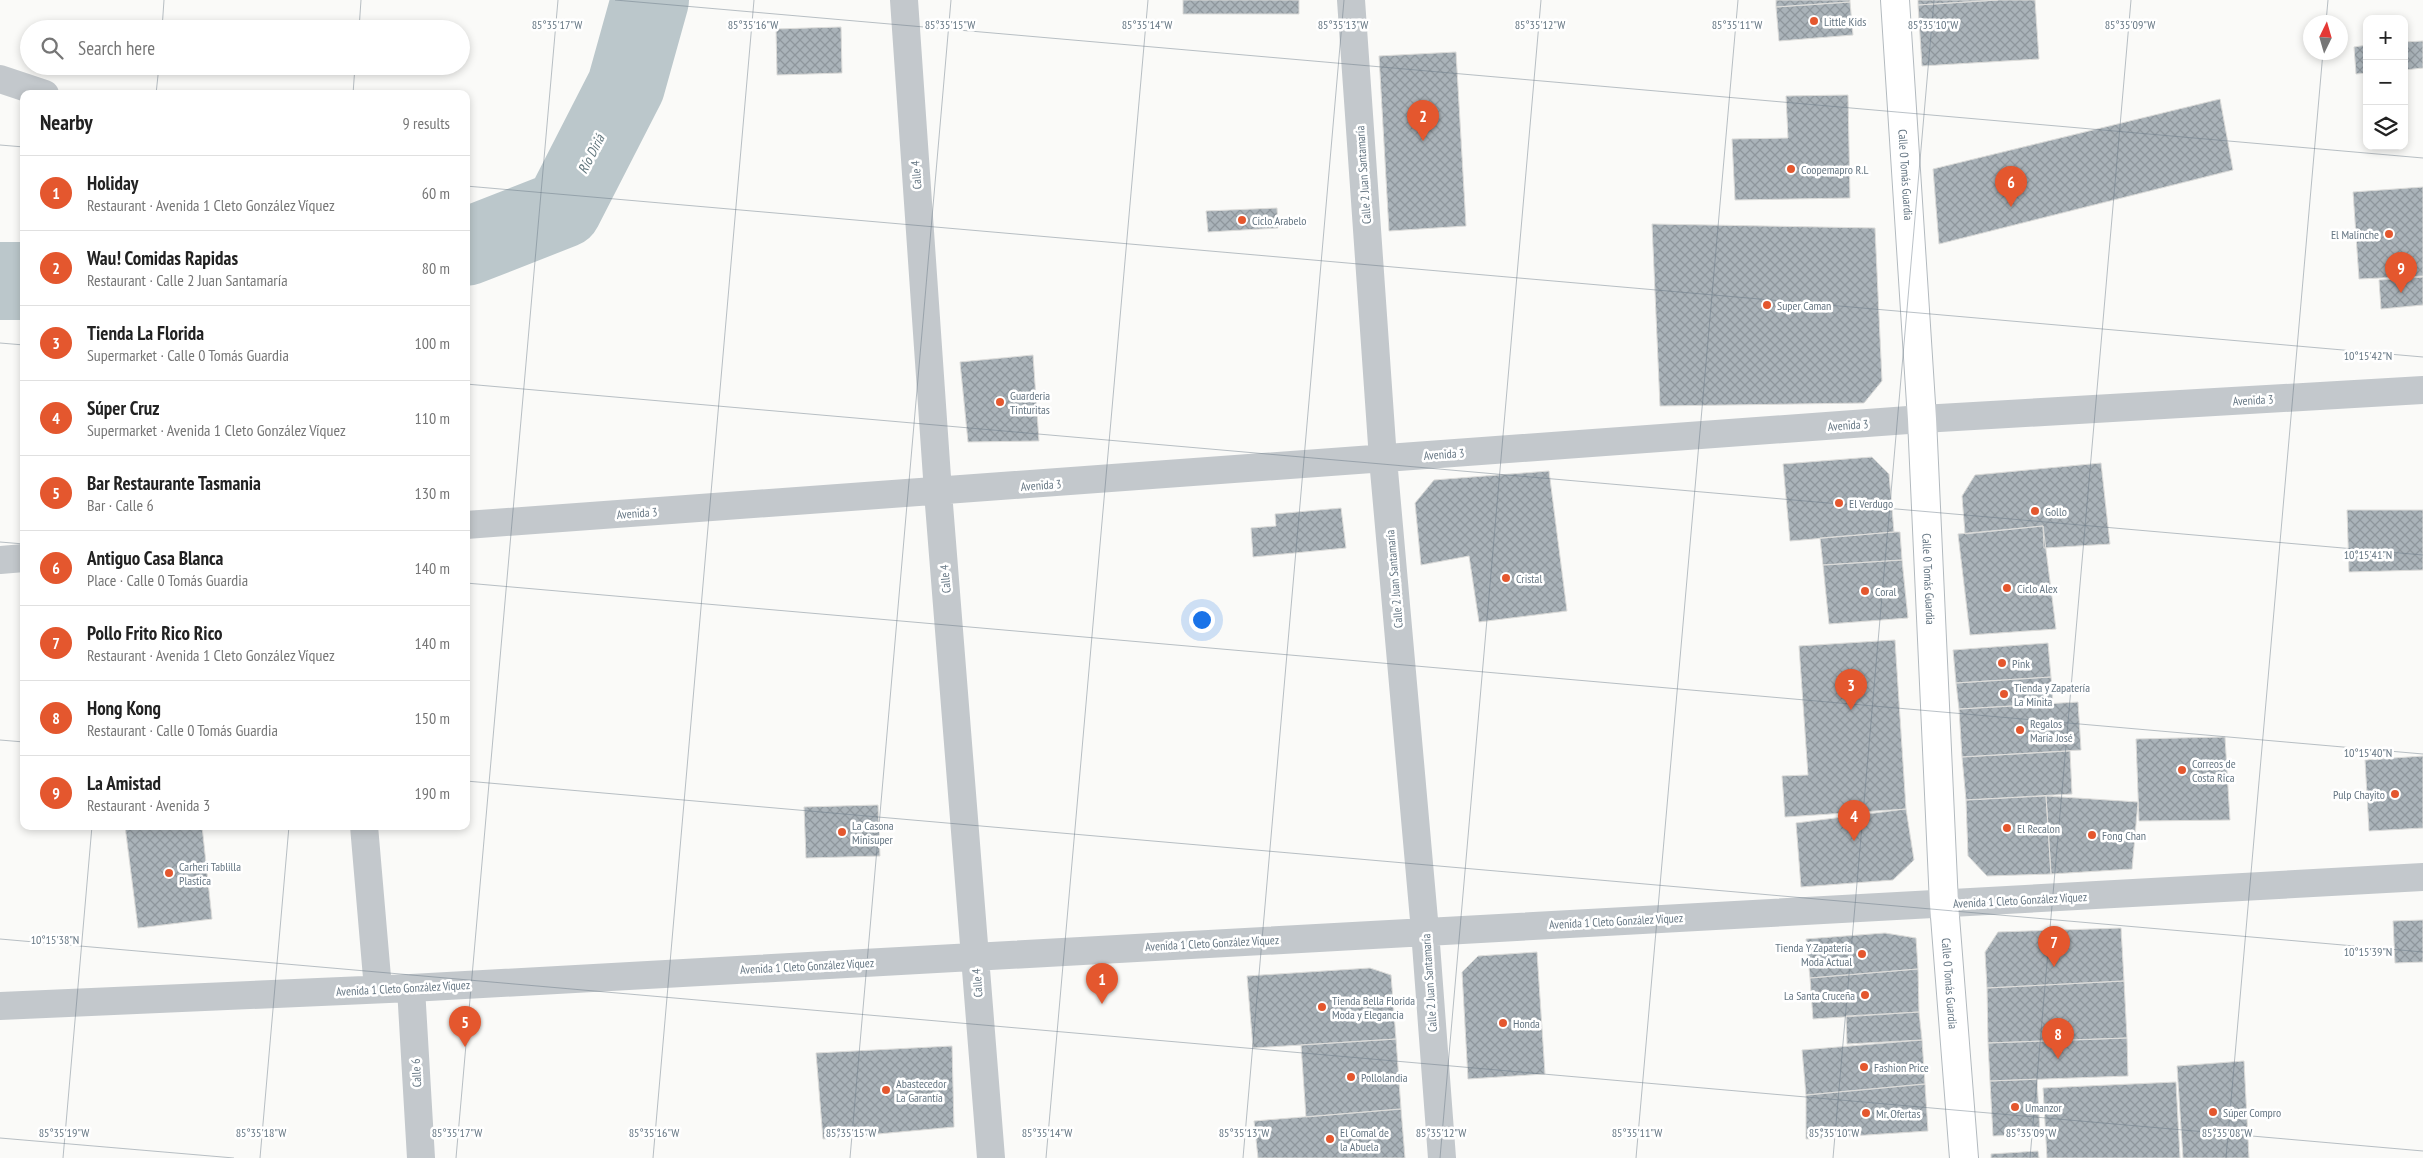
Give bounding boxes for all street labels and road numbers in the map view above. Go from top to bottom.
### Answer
street label: Calle 2 Juan Santamaría [1352,125,1374,225]
street label: Calle 0 Tomás Guardia [1896,129,1917,221]
street label: Calle 4 [907,160,924,190]
street label: Avenida 3 [2232,391,2274,409]
street label: Avenida 3 [1827,416,1869,434]
street label: Avenida 3 [1423,445,1465,463]
street label: Avenida 3 [1020,476,1062,494]
street label: Avenida 3 [616,504,658,522]
street label: Calle 2 Juan Santamaría [1382,529,1406,629]
street label: Calle 0 Tomás Guardia [1920,533,1939,625]
street label: Calle 4 [936,563,954,594]
street label: Avenida 1 Cleto González Víquez [1953,889,2087,911]
street label: Avenida 1 Cleto González Víquez [1549,910,1683,932]
street label: Avenida 1 Cleto González Víquez [1145,932,1279,954]
street label: Calle 2 Juan Santamaría [1418,933,1440,1033]
street label: Calle 0 Tomás Guardia [1939,937,1961,1030]
street label: Avenida 1 Cleto González Víquez [740,955,874,977]
street label: Calle 4 [968,968,985,998]
street label: Avenida 1 Cleto González Víquez [336,977,470,999]
street label: Calle 6 [408,1058,424,1088]

